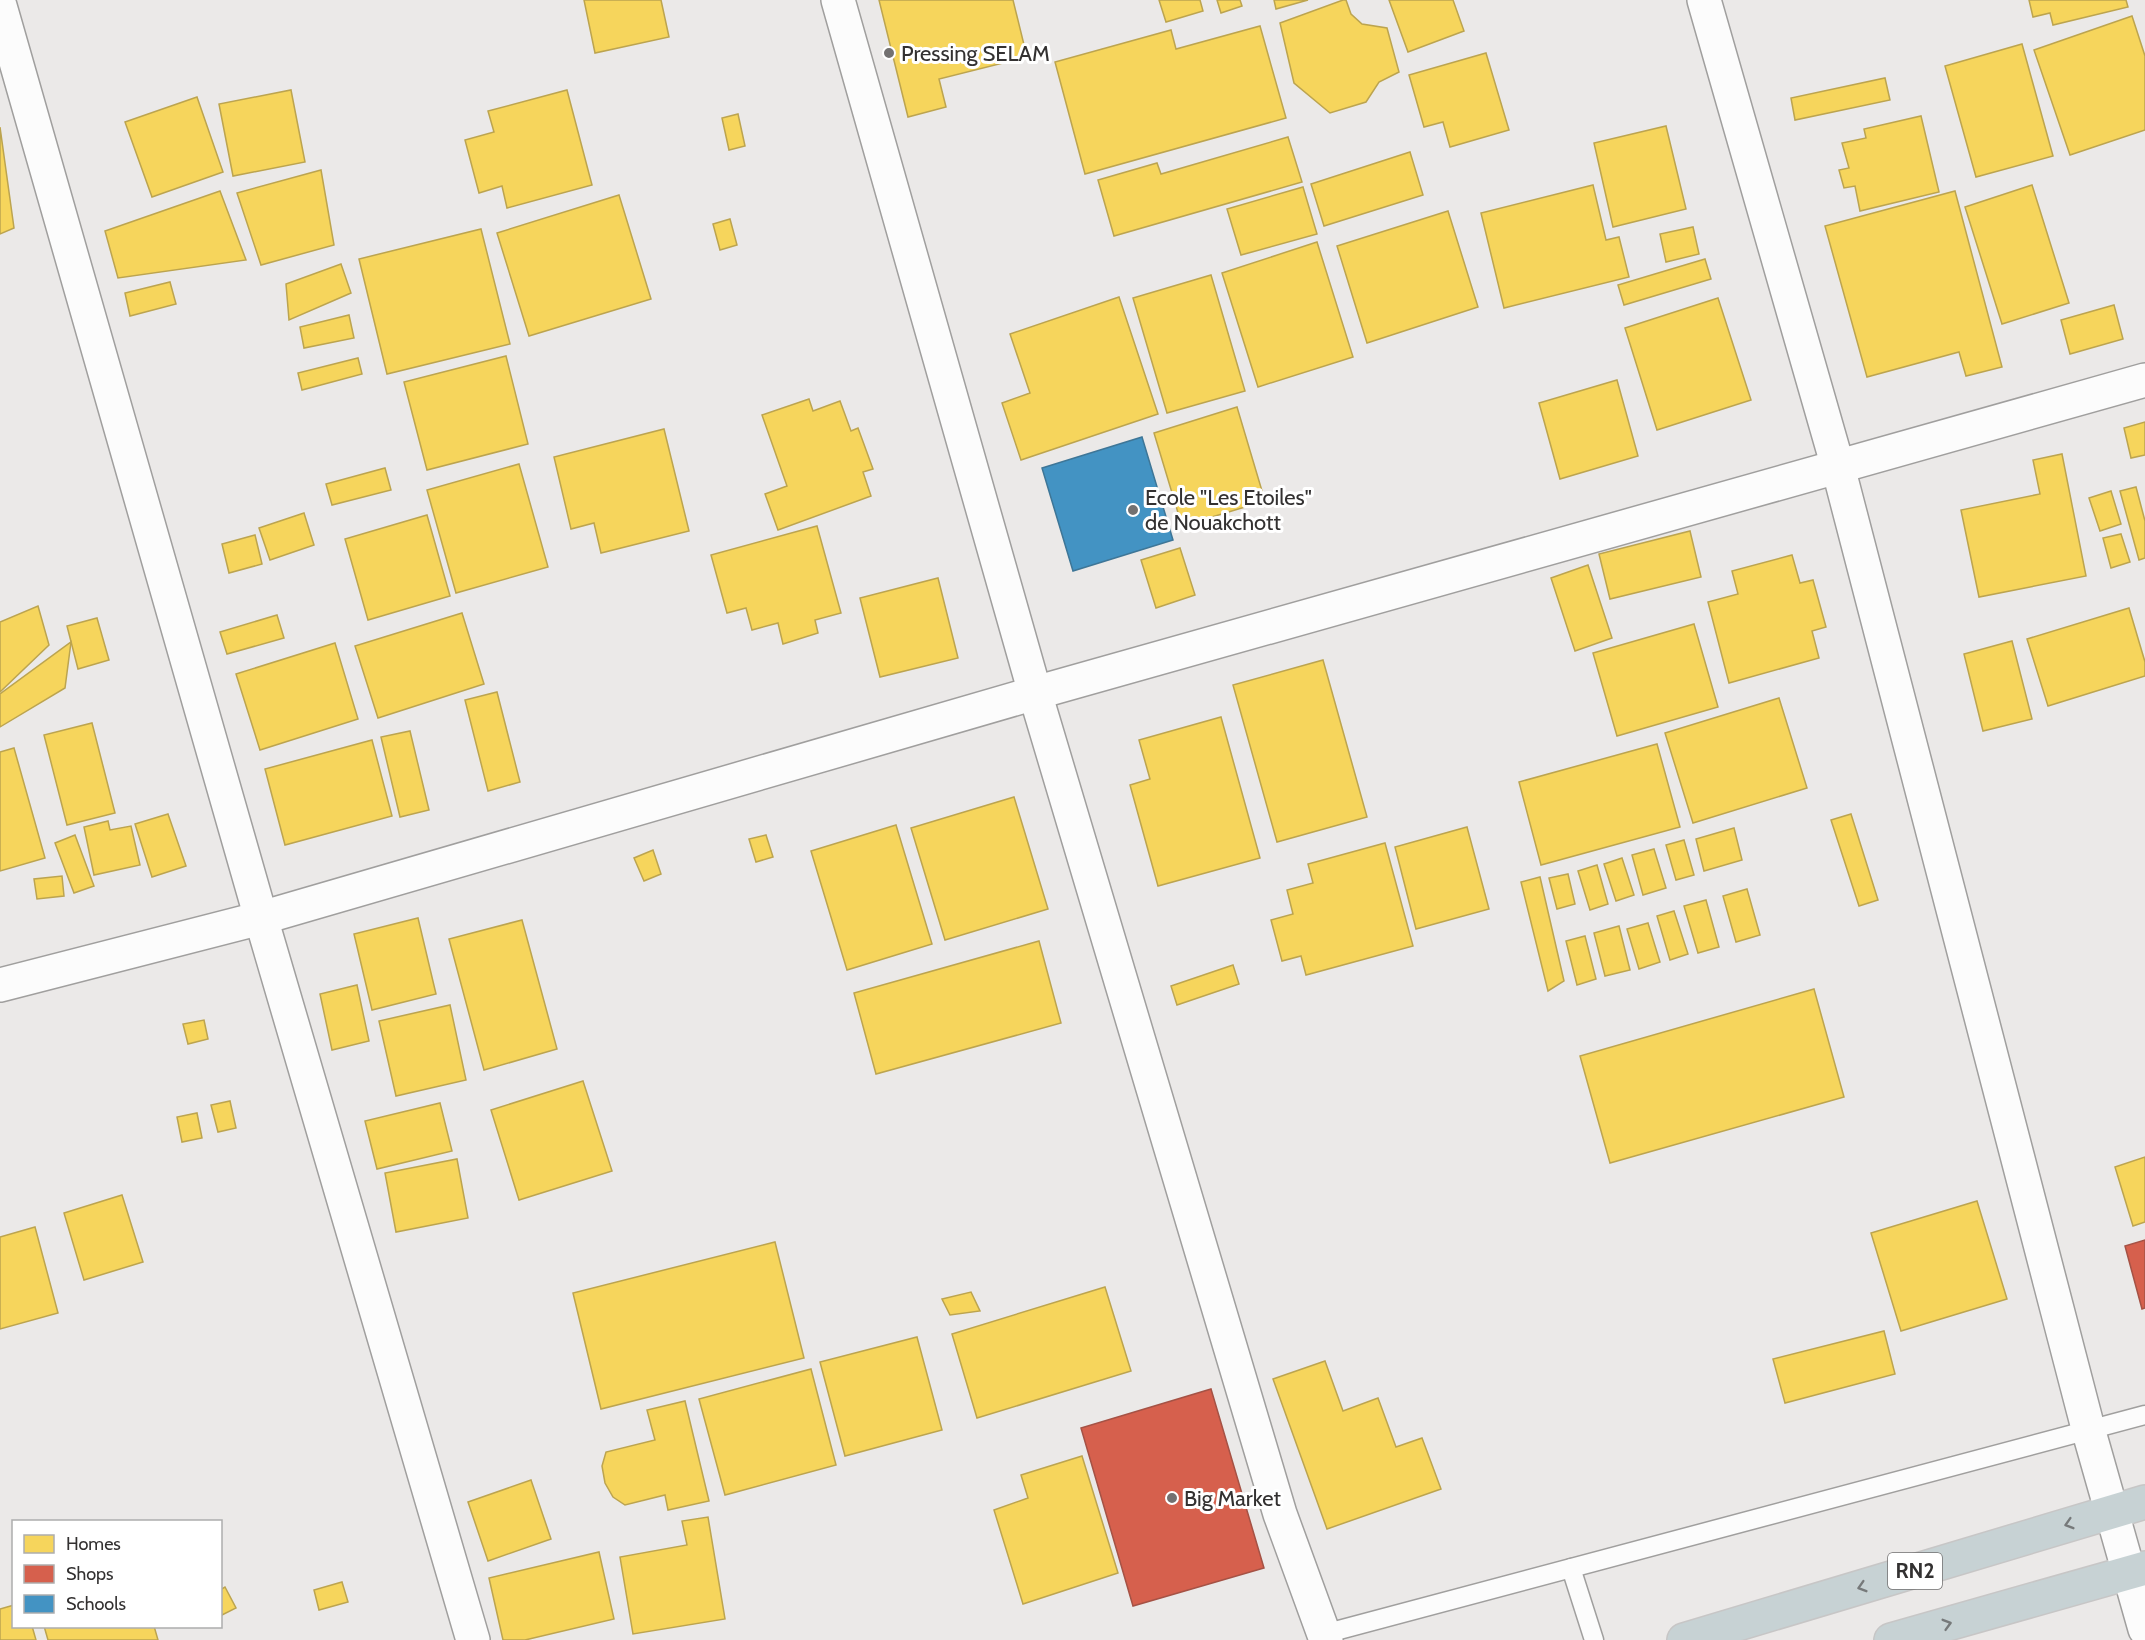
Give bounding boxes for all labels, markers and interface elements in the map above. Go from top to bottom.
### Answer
place label: Pressing SELAM [901,40,1050,67]
marker: Pressing SELAM [882,46,896,60]
place label: Ecole "Les Etoiles" de Nouakchott [1145,484,1312,536]
marker: Ecole "Les Etoiles" de Nouakchott [1126,503,1140,517]
place label: Big Market [1184,1485,1281,1512]
marker: Big Market [1165,1491,1179,1505]
one-way arrow [2064,1517,2075,1529]
legend [12,1520,222,1628]
text: Homes [66,1533,121,1555]
road number: RN2 [1888,1553,1942,1589]
text: Shops [66,1563,114,1585]
one-way arrow [1857,1580,1868,1592]
text: Schools [66,1593,126,1615]
one-way arrow [1941,1619,1952,1631]

